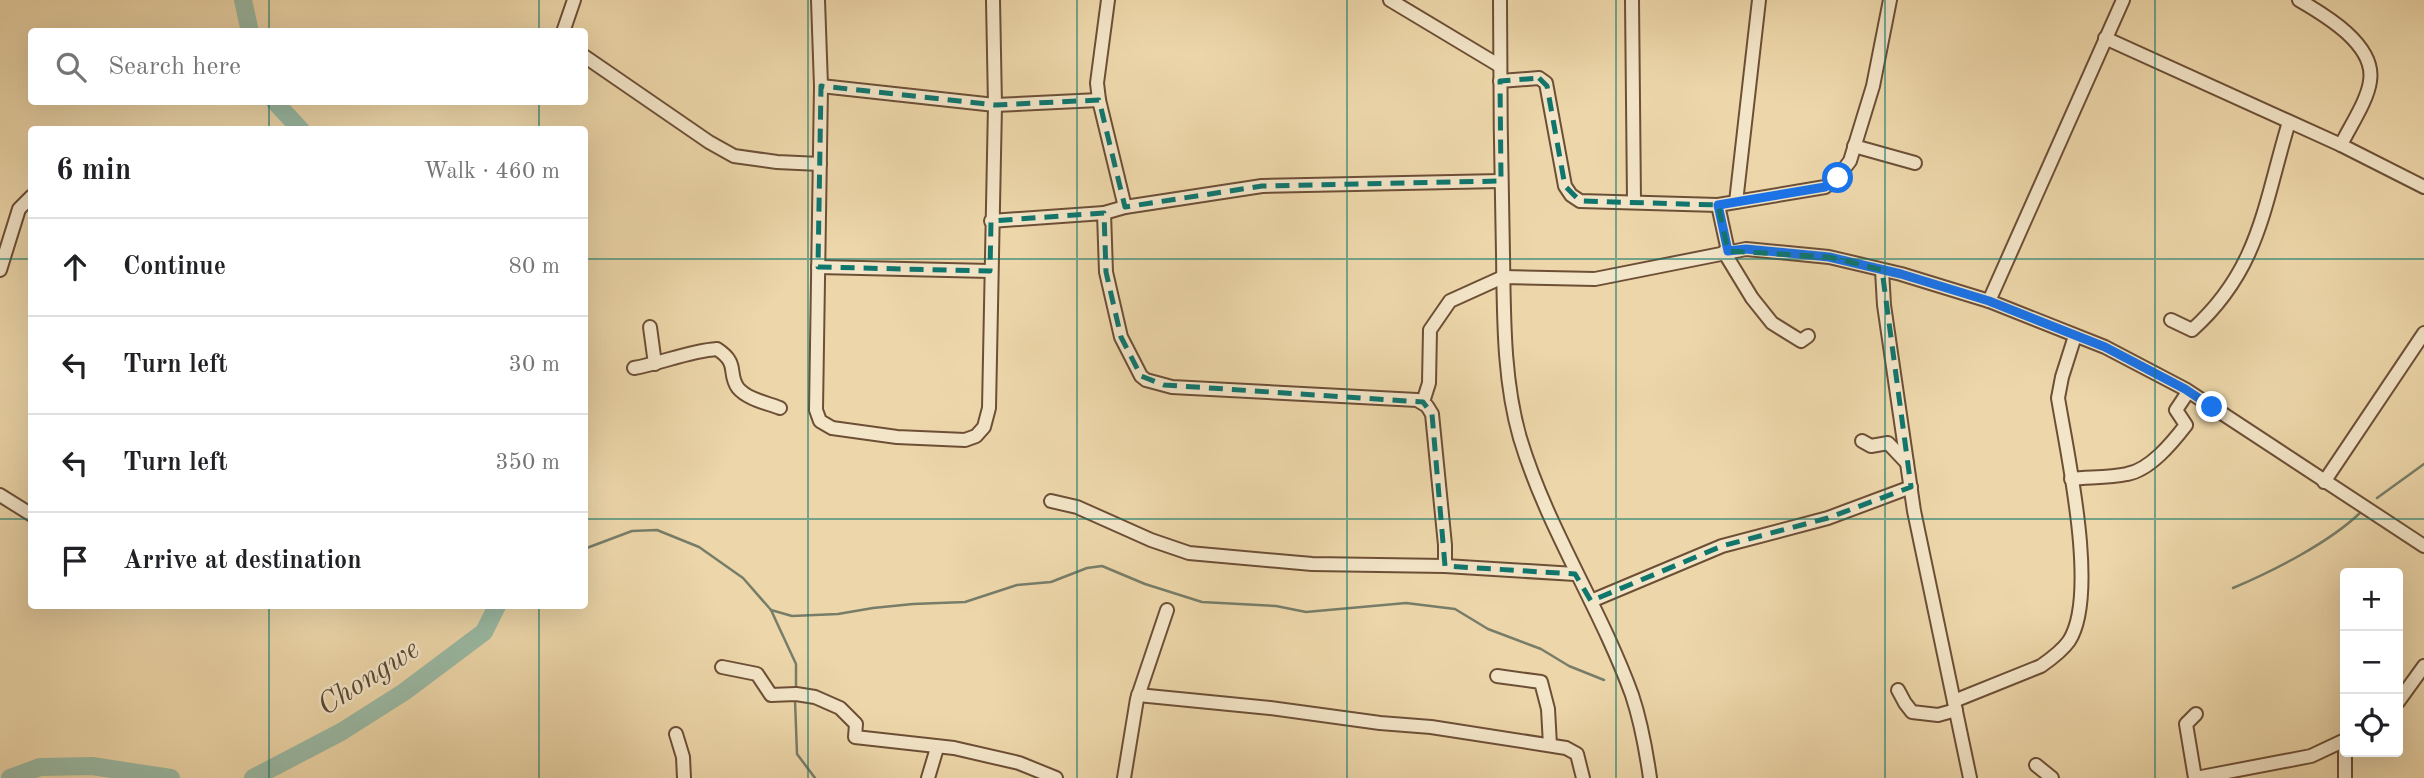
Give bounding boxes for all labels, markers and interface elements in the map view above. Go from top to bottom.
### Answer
search box [28,28,588,105]
icon: search [52,48,90,86]
text: Search here [108,54,241,80]
text: 6 min [56,156,131,186]
text: Walk · 460 m [424,160,560,183]
route start [1822,162,1853,193]
icon: ahead [56,248,94,286]
text: Continue [123,254,226,280]
text: 80 m [509,255,560,278]
icon: left [56,346,94,384]
text: Turn left [123,352,228,378]
text: 30 m [509,353,560,376]
route end [2196,391,2227,422]
icon: left [56,444,94,482]
text: Turn left [123,450,228,476]
text: 350 m [495,451,560,474]
icon: arrive [56,542,94,580]
text: Arrive at destination [123,548,362,574]
map controls [2340,568,2403,757]
button: + [2340,568,2403,631]
button: − [2340,631,2403,694]
water label: Chongwe [313,634,425,722]
button: locate [2340,694,2403,757]

